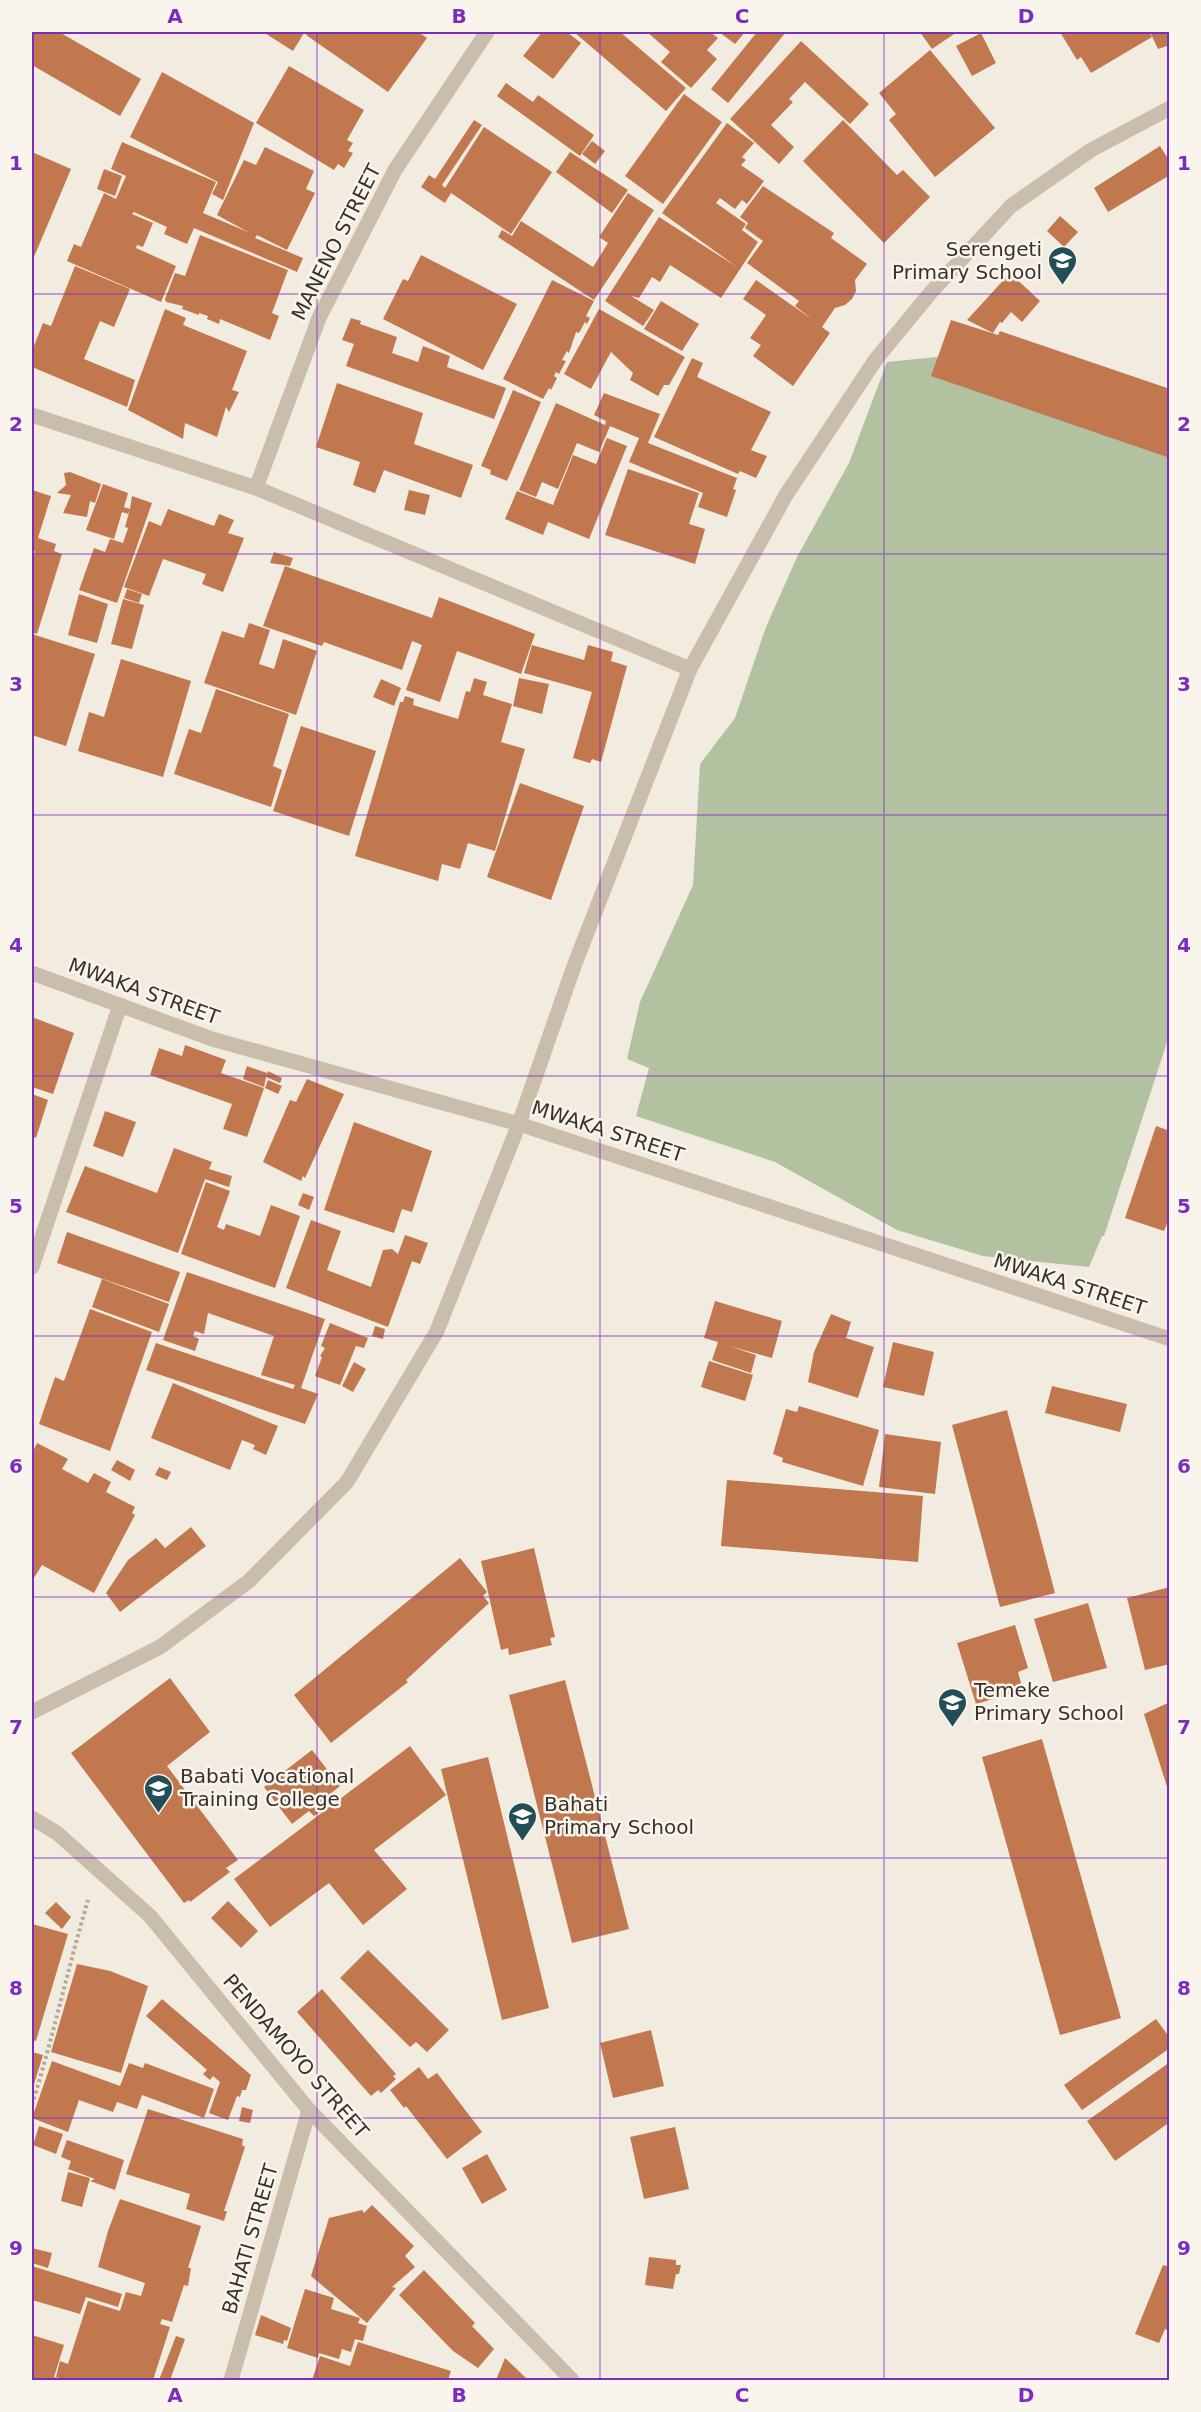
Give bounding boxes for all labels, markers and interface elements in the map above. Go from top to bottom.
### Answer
text: A [167,4,183,28]
text: B [451,4,467,28]
text: C [735,4,749,28]
text: D [1018,4,1034,28]
text: 1 [9,151,23,175]
text: 1 [1177,151,1191,175]
street label: MANENO STREET [286,159,386,324]
place label: Serengeti Primary School [892,237,1042,284]
school or university icon: Serengeti Primary School [1047,244,1079,286]
text: 2 [9,412,23,436]
text: 2 [1177,412,1191,436]
text: 3 [9,672,23,696]
text: 3 [1177,672,1191,696]
text: 4 [9,933,23,957]
text: 4 [1177,933,1191,957]
street label: MWAKA STREET [65,953,223,1030]
street label: MWAKA STREET [529,1095,688,1167]
text: 5 [9,1194,23,1218]
text: 5 [1177,1194,1191,1218]
street label: MWAKA STREET [991,1248,1150,1320]
text: 6 [9,1454,23,1478]
text: 6 [1177,1454,1191,1478]
place label: Temeke Primary School [973,1678,1124,1725]
school or university icon: Temeke Primary School [937,1686,969,1728]
text: 7 [9,1715,23,1739]
text: 7 [1177,1715,1191,1739]
place label: Babati Vocational Training College [179,1764,354,1811]
school or university icon: Babati Vocational Training College [143,1772,175,1814]
place label: Bahati Primary School [544,1792,694,1839]
school or university icon: Bahati Primary School [507,1800,539,1842]
street label: PENDAMOYO STREET [218,1969,374,2144]
text: 8 [9,1976,23,2000]
text: 8 [1177,1976,1191,2000]
street label: BAHATI STREET [217,2160,283,2317]
text: 9 [9,2236,23,2260]
text: 9 [1177,2236,1191,2260]
text: A [167,2383,183,2407]
text: B [451,2383,467,2407]
text: C [735,2383,749,2407]
text: D [1018,2383,1034,2407]

